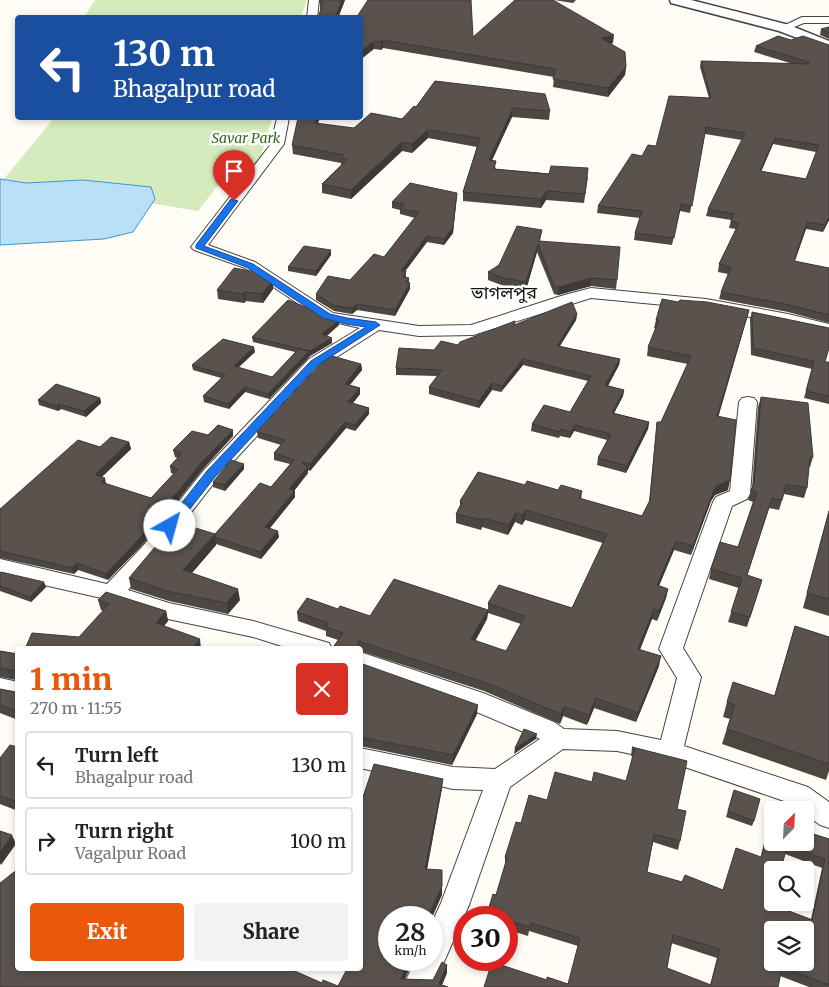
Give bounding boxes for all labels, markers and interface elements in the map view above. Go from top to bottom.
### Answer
text: 130 m [113,32,215,76]
icon: left [30,35,95,100]
text: Bhagalpur road [113,75,276,103]
park label: Savar Park [212,129,281,147]
pin [213,150,255,201]
icon: arrive [220,157,248,185]
district label: ভাগলপুর [470,281,537,304]
position arrow [143,499,195,551]
text: 1 min [30,660,112,698]
button: close [296,663,348,715]
text: 270 m · 11:55 [30,698,122,718]
text: Turn left [75,743,159,767]
icon: left [32,751,60,779]
text: 130 m [292,753,346,777]
text: Bhagalpur road [75,767,193,787]
north arrow [764,801,814,851]
map controls [764,801,814,971]
text: Turn right [75,819,174,843]
icon: right [32,827,60,855]
text: 100 m [290,829,346,853]
text: Vagalpur Road [75,843,186,863]
button: search [764,861,814,911]
button: Exit [30,903,184,961]
button: Share [194,903,348,961]
speed limit sign: 30 [453,906,518,971]
text: 28 [395,916,426,948]
button: layers [764,921,814,971]
text: km/h [395,943,426,958]

